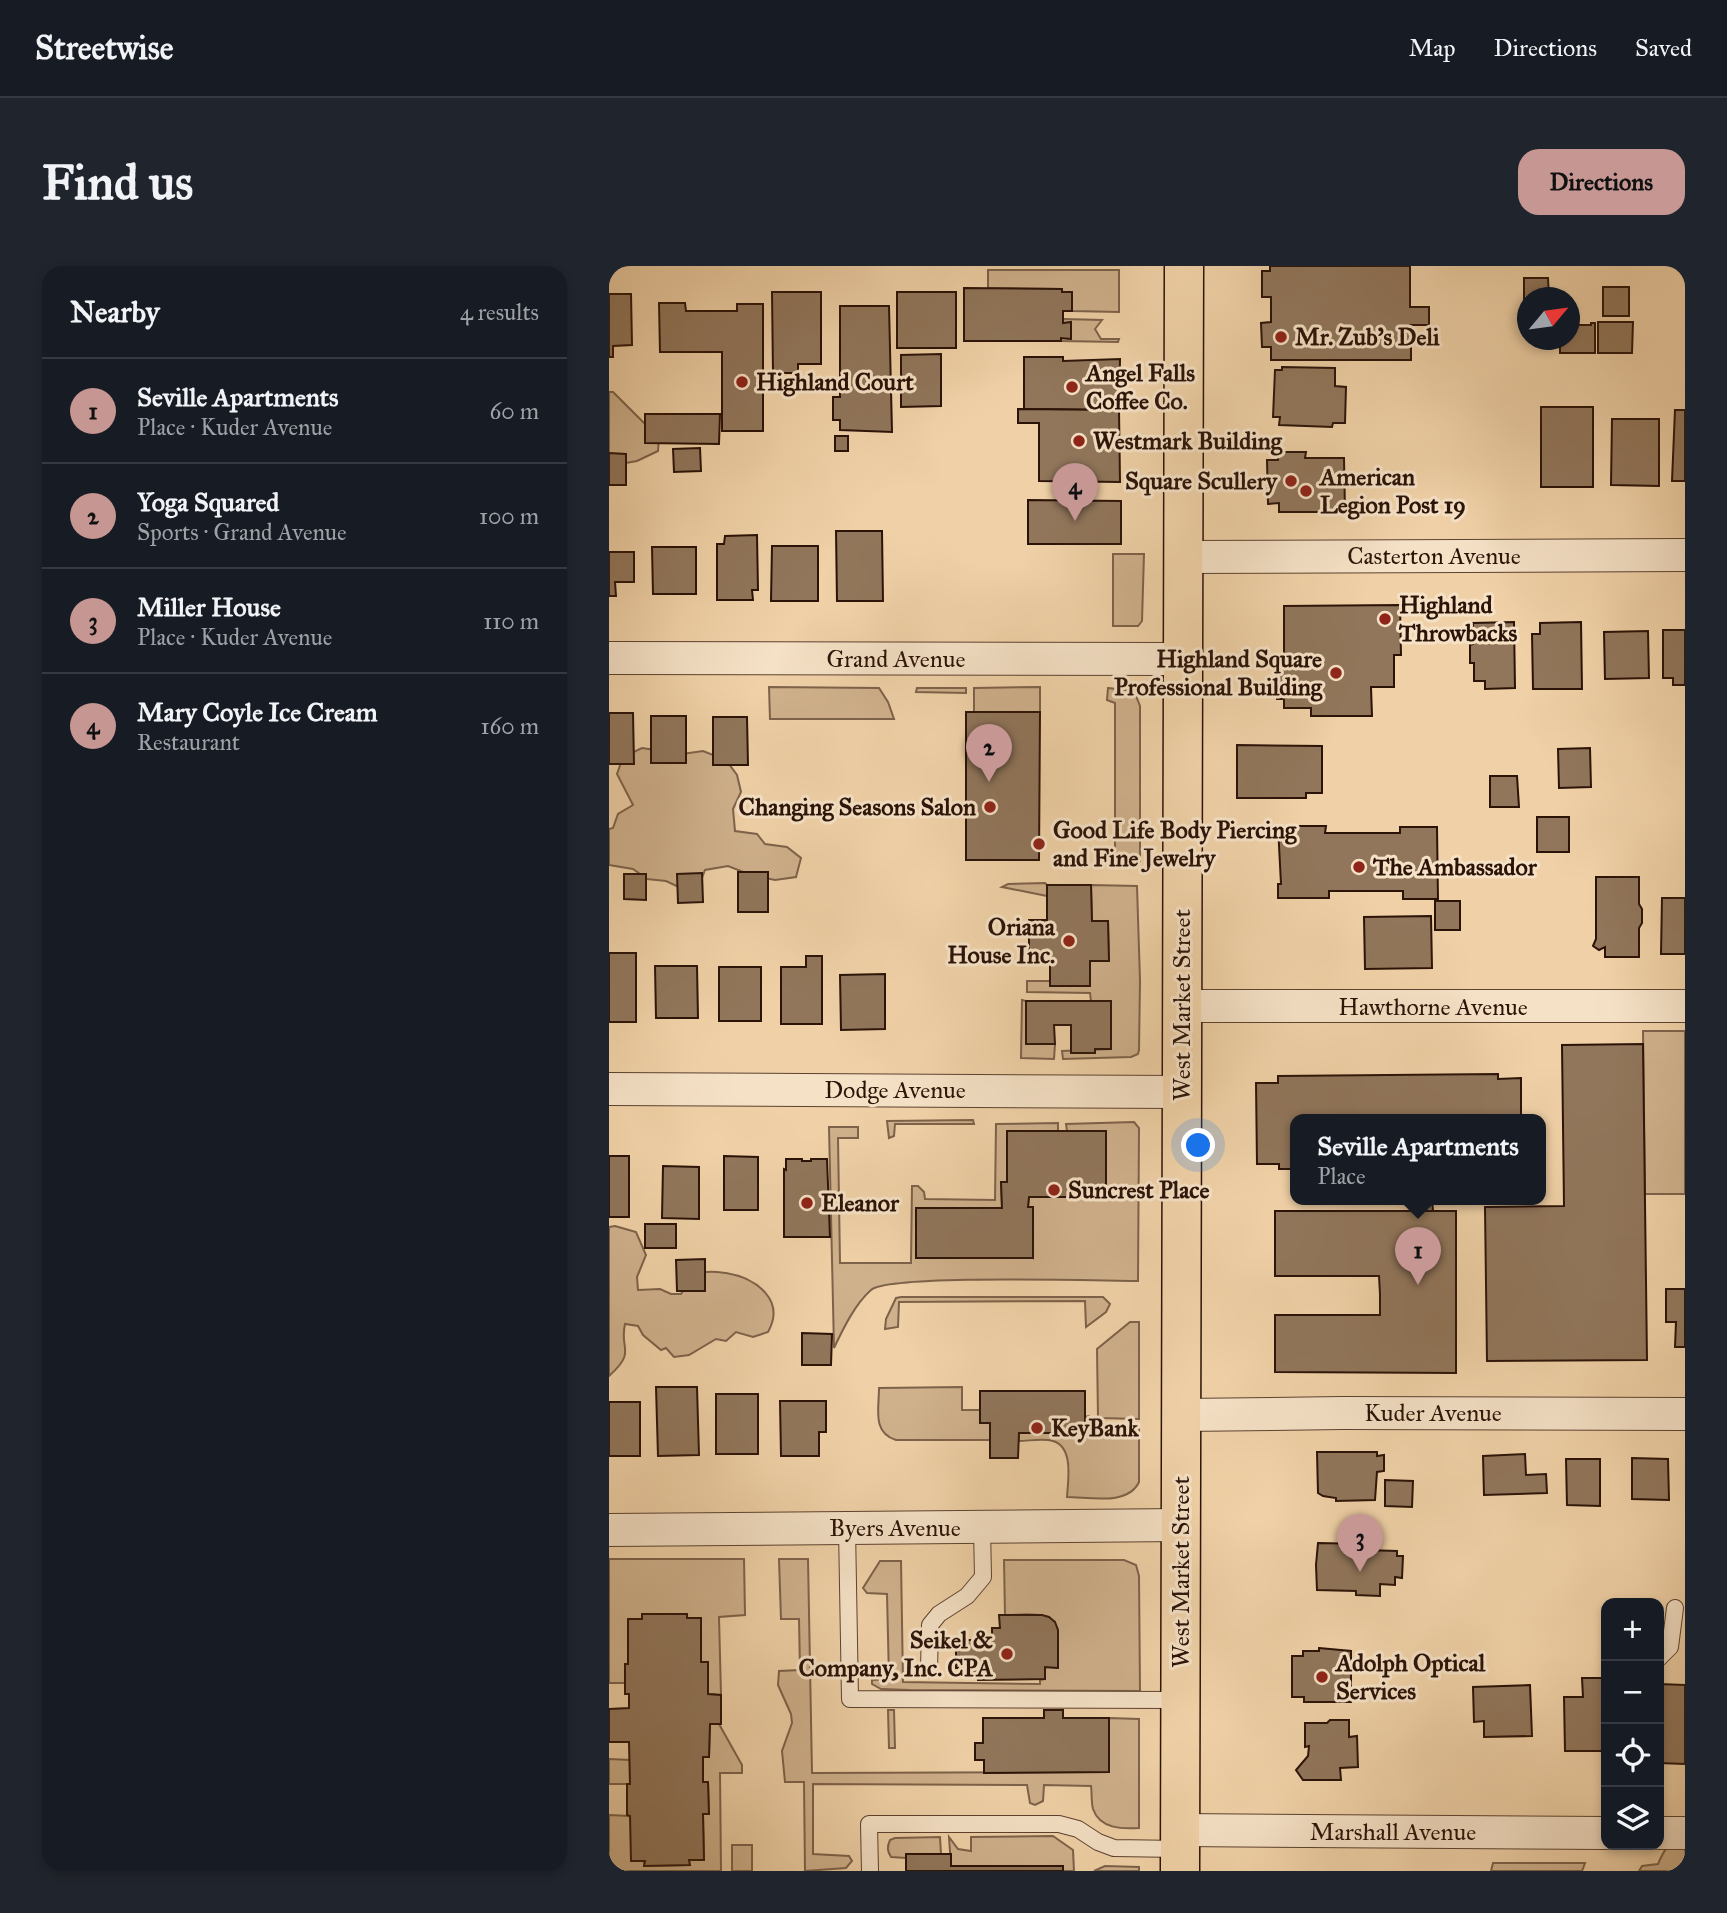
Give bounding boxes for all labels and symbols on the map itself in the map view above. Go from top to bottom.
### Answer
north arrow [1517,287,1580,350]
place label: Mr. Zub's Deli [1295,322,1440,352]
marker: Mr. Zub's Deli [1273,329,1289,345]
place label: Angel Falls Coffee Co. [1084,358,1195,416]
place label: Highland Court [756,367,914,397]
marker: Highland Court [734,374,750,390]
marker: Angel Falls Coffee Co. [1064,379,1080,395]
place label: Westmark Building [1093,426,1283,456]
marker: Westmark Building [1071,433,1087,449]
place label: American Legion Post 19 [1318,462,1466,520]
pin: 4 [1052,463,1098,521]
place label: Square Scullery [1125,466,1279,496]
marker: Square Scullery [1283,473,1299,489]
marker: American Legion Post 19 [1298,483,1314,499]
street label: Casterton Avenue [1347,541,1521,571]
place label: Highland Throwbacks [1398,590,1518,648]
marker: Highland Throwbacks [1377,611,1393,627]
street label: Grand Avenue [827,644,965,674]
place label: Highland Square Professional Building [1114,644,1323,702]
marker: Highland Square Professional Building [1328,665,1344,681]
pin: 2 [966,724,1012,782]
place label: Changing Seasons Salon [739,792,976,822]
marker: Changing Seasons Salon [982,799,998,815]
place label: Good Life Body Piercing and Fine Jewelry [1053,815,1297,873]
marker: Good Life Body Piercing and Fine Jewelry [1031,836,1047,852]
place label: The Ambassador [1372,852,1538,882]
marker: The Ambassador [1351,859,1367,875]
street label: West Market Street [1167,908,1197,1101]
place label: Oriana House Inc. [947,912,1056,970]
marker: Oriana House Inc. [1061,933,1077,949]
street label: Hawthorne Avenue [1338,992,1528,1022]
street label: Dodge Avenue [824,1075,966,1105]
your location [1181,1128,1215,1162]
place label: Suncrest Place [1068,1175,1209,1205]
marker: Suncrest Place [1046,1182,1062,1198]
place label: Eleanor [821,1188,900,1218]
marker: Eleanor [799,1195,815,1211]
pin: 1 [1395,1227,1441,1285]
street label: Kuder Avenue [1364,1398,1502,1428]
place label: KeyBank [1051,1413,1139,1443]
marker: KeyBank [1029,1420,1045,1436]
street label: West Market Street [1166,1475,1196,1668]
street label: Byers Avenue [829,1513,961,1543]
pin: 3 [1337,1514,1383,1572]
place label: Seikel & Company, Inc. CPA [798,1625,994,1683]
marker: Seikel & Company, Inc. CPA [999,1646,1015,1662]
place label: Adolph Optical Services [1334,1648,1486,1706]
marker: Adolph Optical Services [1314,1669,1330,1685]
street label: Marshall Avenue [1310,1817,1476,1847]

